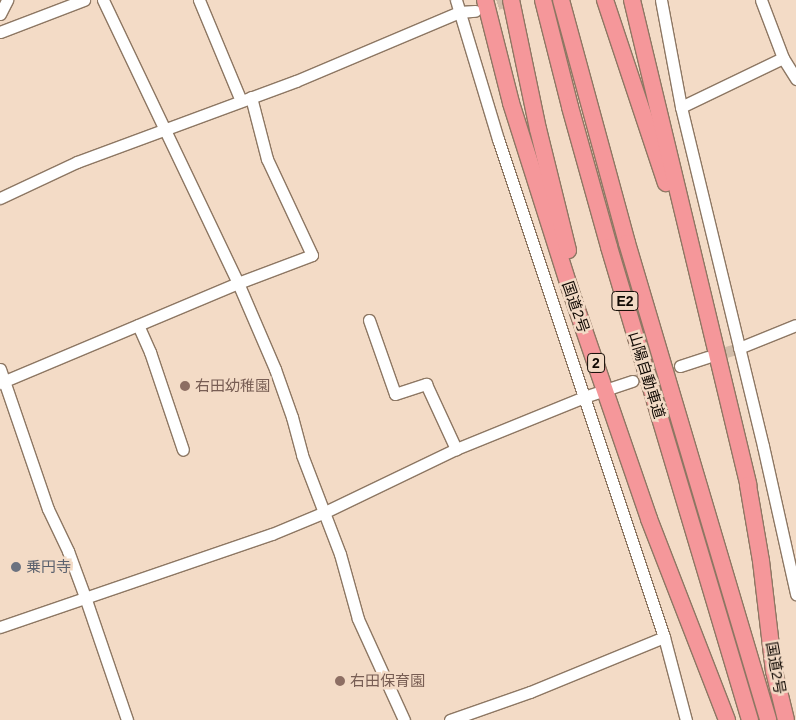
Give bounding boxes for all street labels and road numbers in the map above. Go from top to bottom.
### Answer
street label: 国道2号 [559,279,593,335]
road number: E2 [611,290,639,312]
street label: 山陽自動車道 [625,329,669,421]
road number: 2 [586,352,606,374]
street label: 国道2号 [763,640,789,696]

